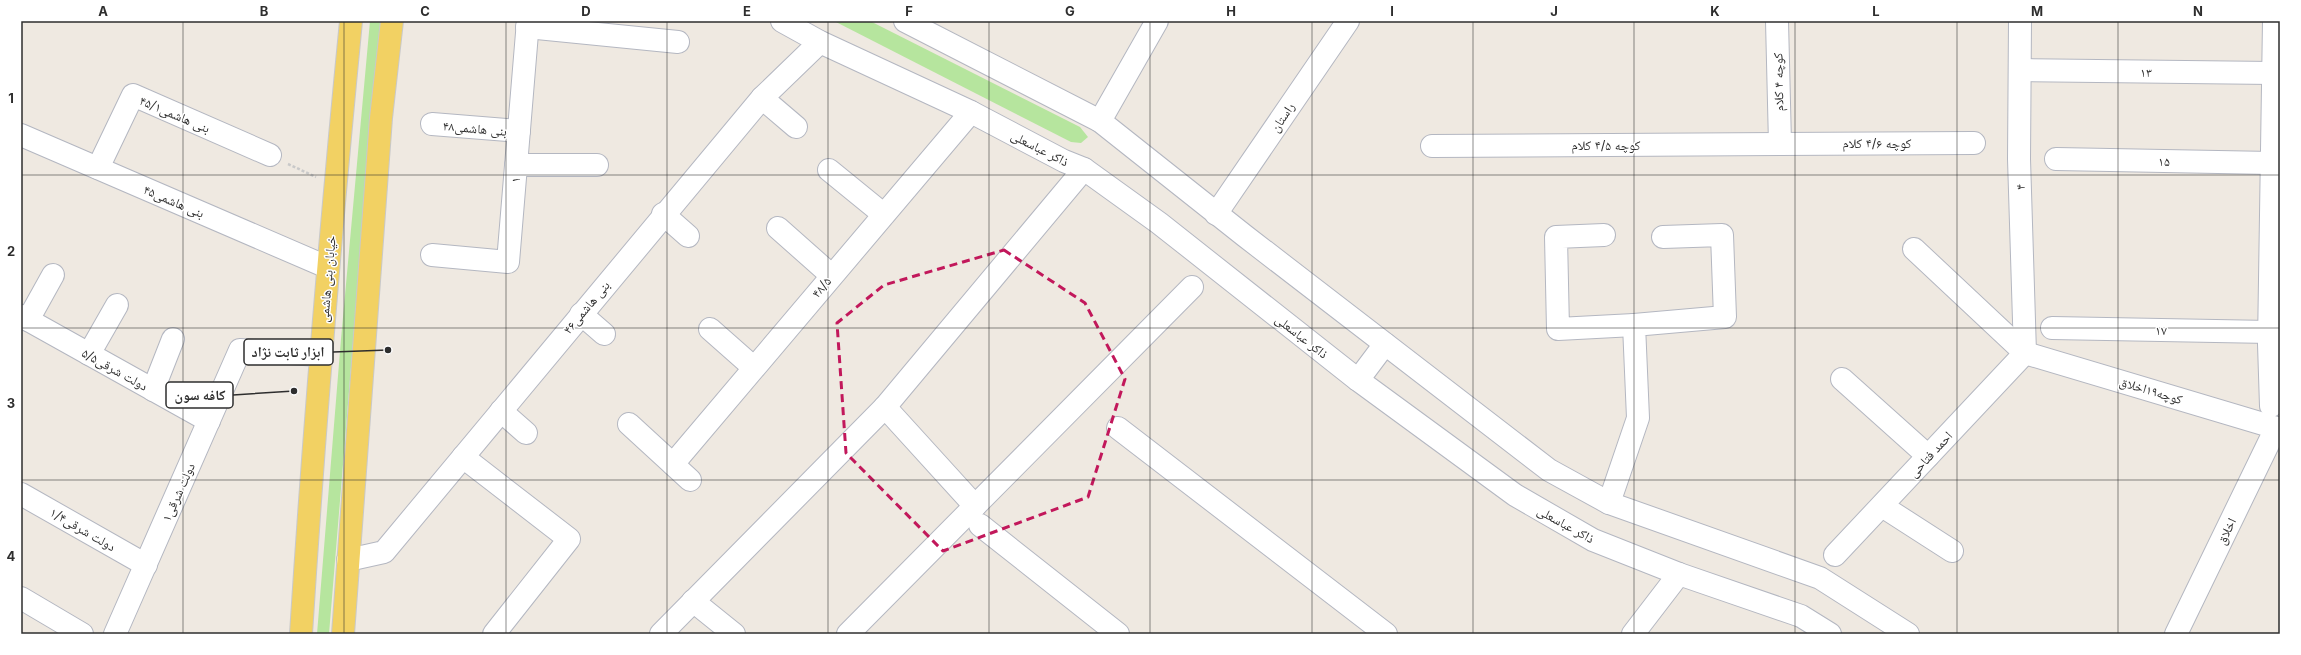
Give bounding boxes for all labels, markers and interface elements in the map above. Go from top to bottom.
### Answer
text: A [98,3,108,19]
text: B [260,3,269,19]
text: C [420,3,430,19]
text: D [581,3,591,19]
text: E [743,3,751,19]
text: F [905,3,913,19]
text: G [1065,3,1075,19]
text: H [1226,3,1236,19]
text: I [1390,3,1394,19]
text: J [1550,3,1558,19]
text: K [1710,3,1720,19]
text: L [1872,3,1880,19]
text: M [2031,3,2043,19]
text: N [2193,3,2203,19]
street label: کوچه ۴ کلام [1769,52,1788,111]
street label: ۱۳ [2140,64,2152,80]
text: 1 [8,90,14,106]
street label: ۴۵/۱بنی هاشمی [137,92,213,137]
street label: راستان [1266,99,1298,135]
street label: ۴۸بنی هاشمی [442,117,508,140]
street label: ذاکر عباسعلی [1008,127,1071,170]
street label: کوچه ۴/۶ کلام [1843,135,1912,152]
street label: کوچه ۴/۵ کلام [1572,137,1641,154]
street label: ۱۵ [2158,153,2170,169]
street label: ۱ [507,176,523,184]
street label: بنی هاشمی۴۵ [141,181,207,222]
street label: ۴ [2012,184,2028,190]
street label: خیابان بنی هاشمی [315,235,340,323]
text: 2 [7,243,15,259]
street label: ۴۸/۵ [808,273,834,301]
street label: بنی هاشمی۴۶ [559,277,614,337]
street label: ذاکر عباسعلی [1272,310,1332,362]
street label: ۱۷ [2155,322,2167,338]
callout: ابزار ثابت نژاد [244,339,333,365]
text: ابزار ثابت نژاد [252,343,324,361]
street label: ۵/۵دولت شرقی [79,344,151,395]
street label: کوچه۱۹اخلاق [2117,373,2185,408]
callout: کافه سون [166,382,233,408]
text: کافه سون [174,386,226,404]
text: 3 [7,395,15,411]
street label: احمد فتاحی [1905,428,1956,481]
street label: ۱دولت شرقی [158,460,199,524]
street label: ذاکر عباسعلی [1534,502,1597,547]
street label: ۱/۴دولت شرقی [47,504,119,555]
street label: اخلاق [2213,515,2240,547]
text: 4 [7,548,16,564]

